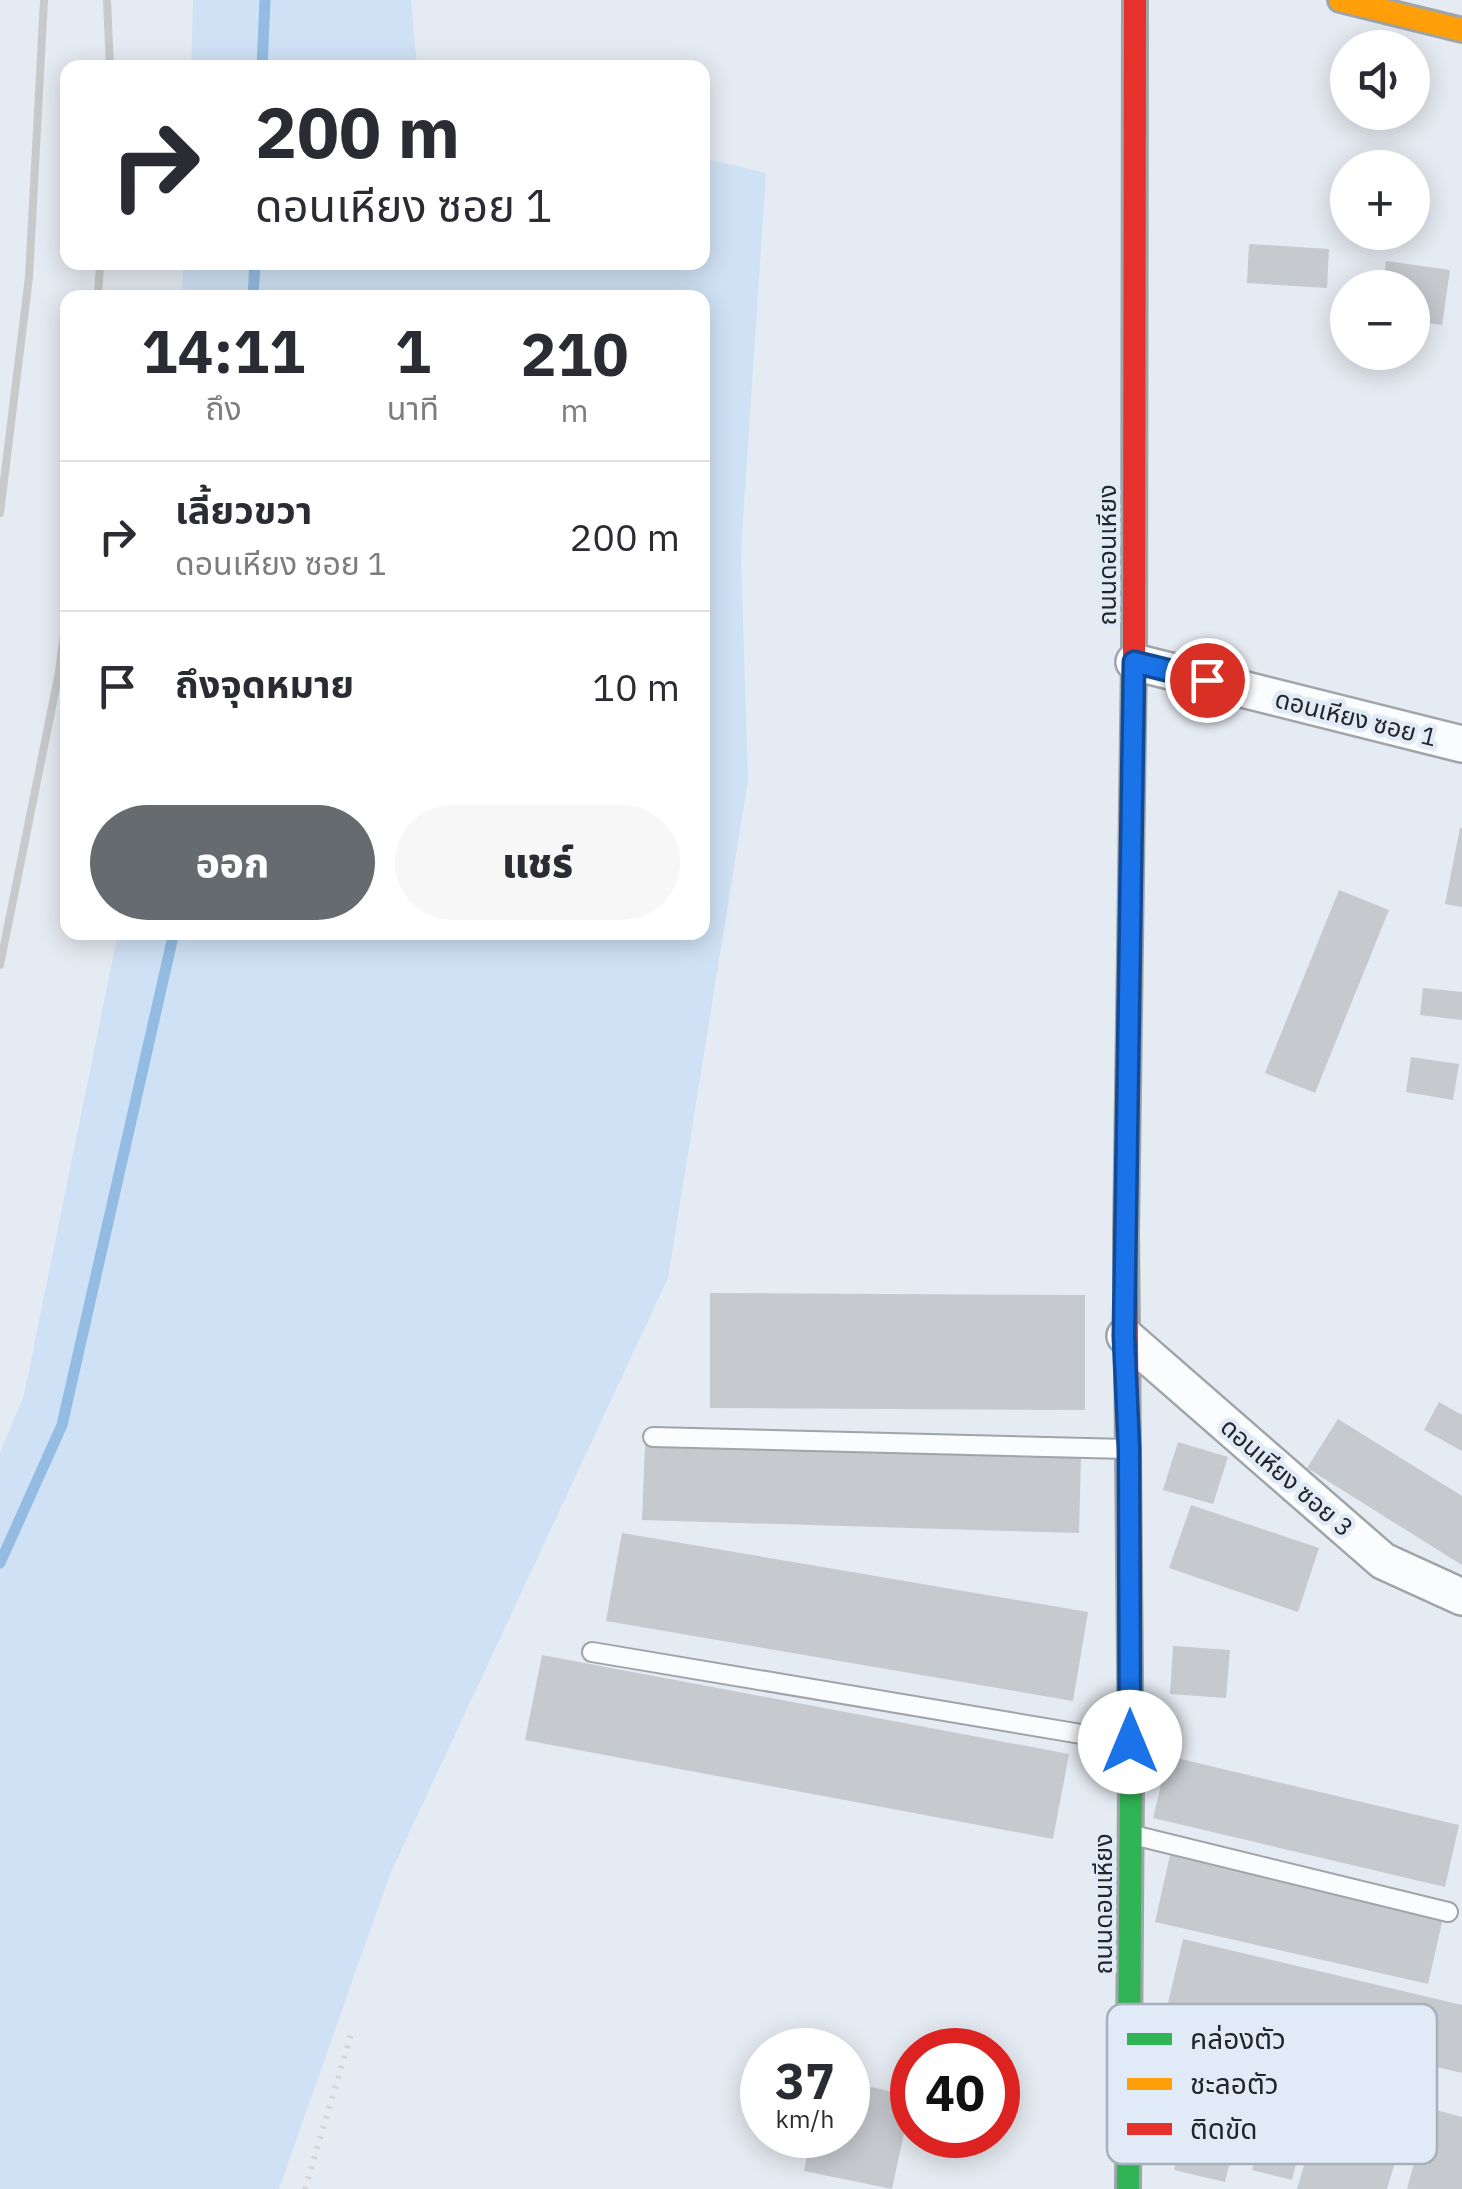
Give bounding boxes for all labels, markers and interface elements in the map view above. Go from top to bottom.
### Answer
map controls [1330,30,1430,370]
button: sound [1330,30,1430,130]
text: 200 m [255,86,460,177]
icon: right [90,100,220,230]
button: + [1330,150,1430,250]
text: ดอนเหียง ซอย 1 [255,176,553,234]
button: − [1330,270,1430,370]
text: 14:11 [142,311,305,390]
text: 1 [395,311,431,390]
text: 210 [520,314,628,393]
text: ถึง [205,387,242,429]
text: นาที [387,387,439,429]
text: m [561,389,588,431]
street label: ถนนดอนเหียง [1090,484,1123,626]
text: เลี้ยวขวา [175,485,312,534]
icon: right [90,509,145,564]
text: 200 m [569,512,680,561]
text: ดอนเหียง ซอย 1 [175,542,387,584]
pin [1165,638,1250,723]
icon: arrive [1180,653,1235,708]
icon: arrive [90,659,145,714]
text: ถึงจุดหมาย [175,659,354,708]
text: 10 m [592,662,680,711]
street label: ดอนเหียง ซอย 1 [1272,682,1440,754]
button: ออก [90,805,375,920]
button: แชร์ [395,805,680,920]
street label: ดอนเหียง ซอย 3 [1214,1410,1361,1543]
position arrow [1078,1690,1182,1794]
street label: ถนนดอนเหียง [1086,1833,1119,1975]
legend [1107,2004,1437,2164]
text: คล่องตัว [1190,2020,1286,2057]
speed limit sign: 40 [890,2028,1020,2158]
text: 37 [775,2048,835,2113]
text: ชะลอตัว [1190,2065,1279,2102]
text: km/h [776,2102,834,2135]
text: ติดขัด [1190,2110,1258,2147]

